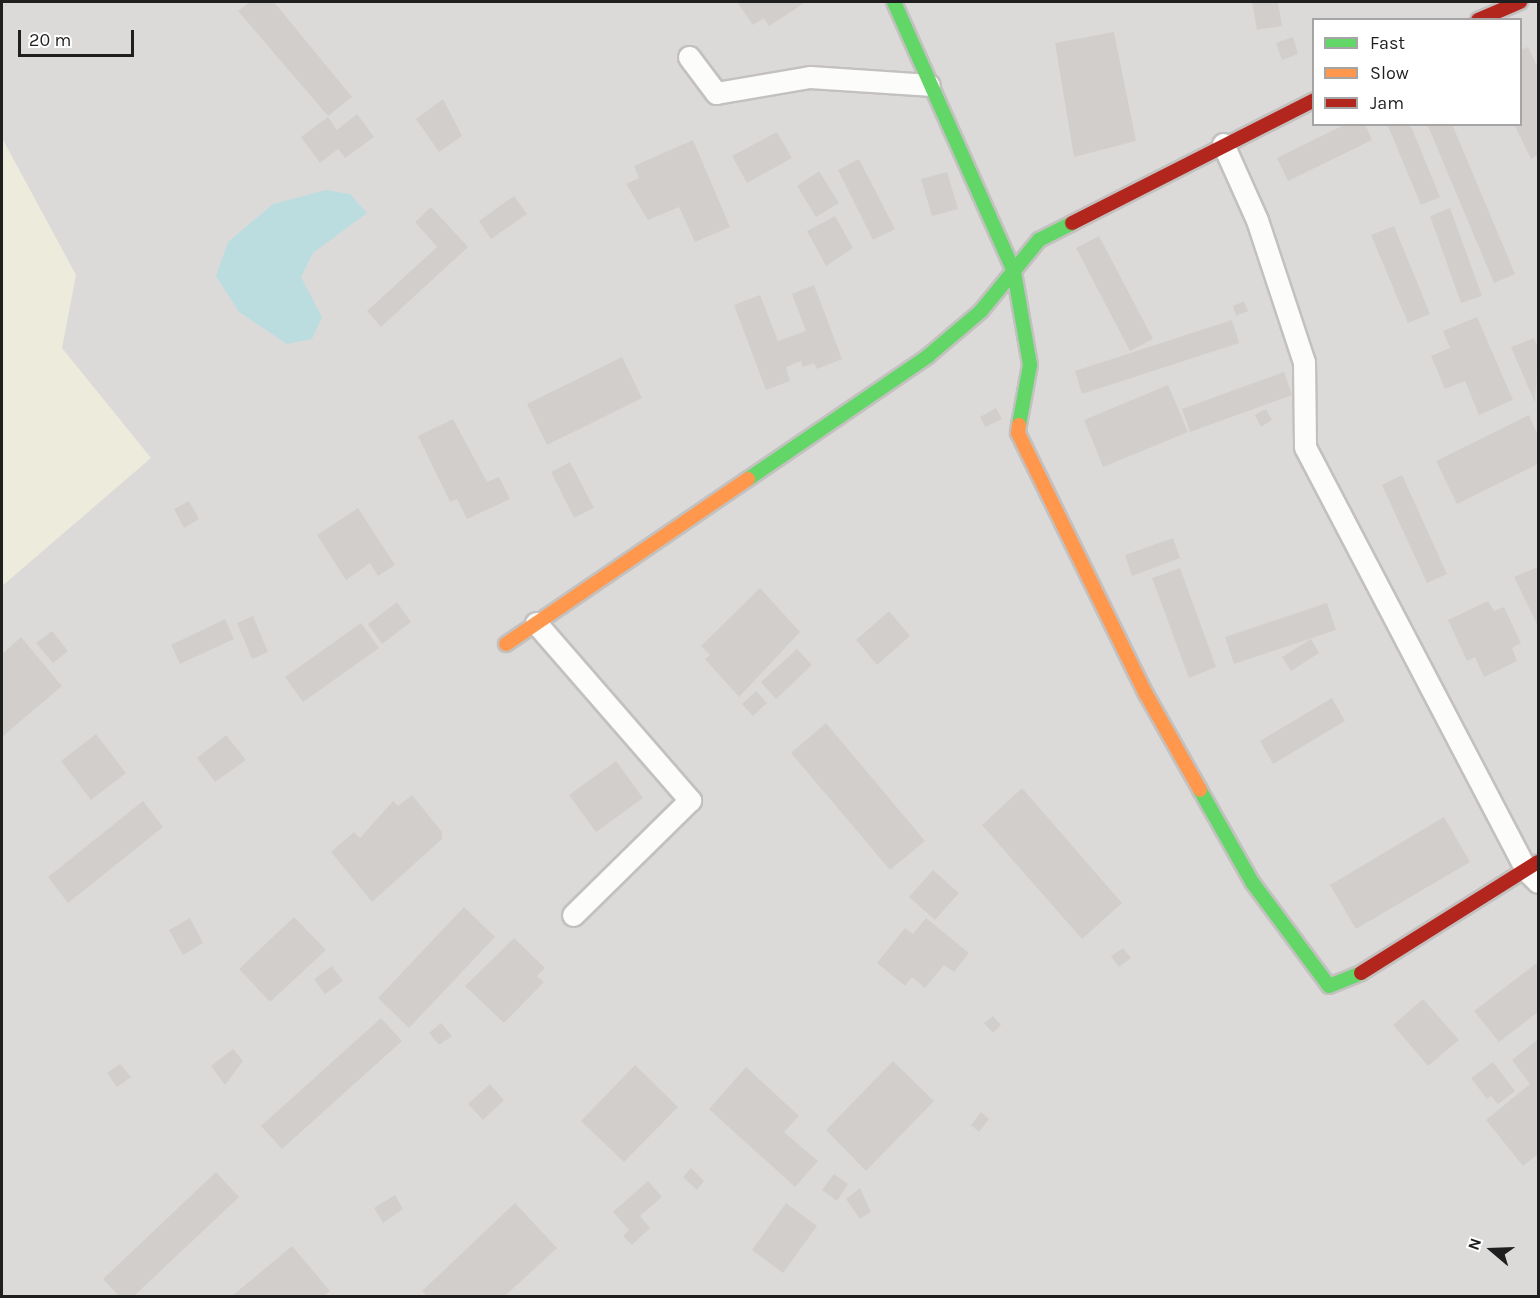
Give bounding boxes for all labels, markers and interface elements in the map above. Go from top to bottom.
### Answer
scale bar [21,18,136,56]
legend [1312,18,1522,126]
text: 20 m [29,29,71,51]
text: Fast [1370,32,1405,54]
text: Slow [1370,62,1409,84]
text: Jam [1370,92,1404,114]
north arrow [1462,1220,1522,1280]
text: N [1464,1235,1485,1253]

